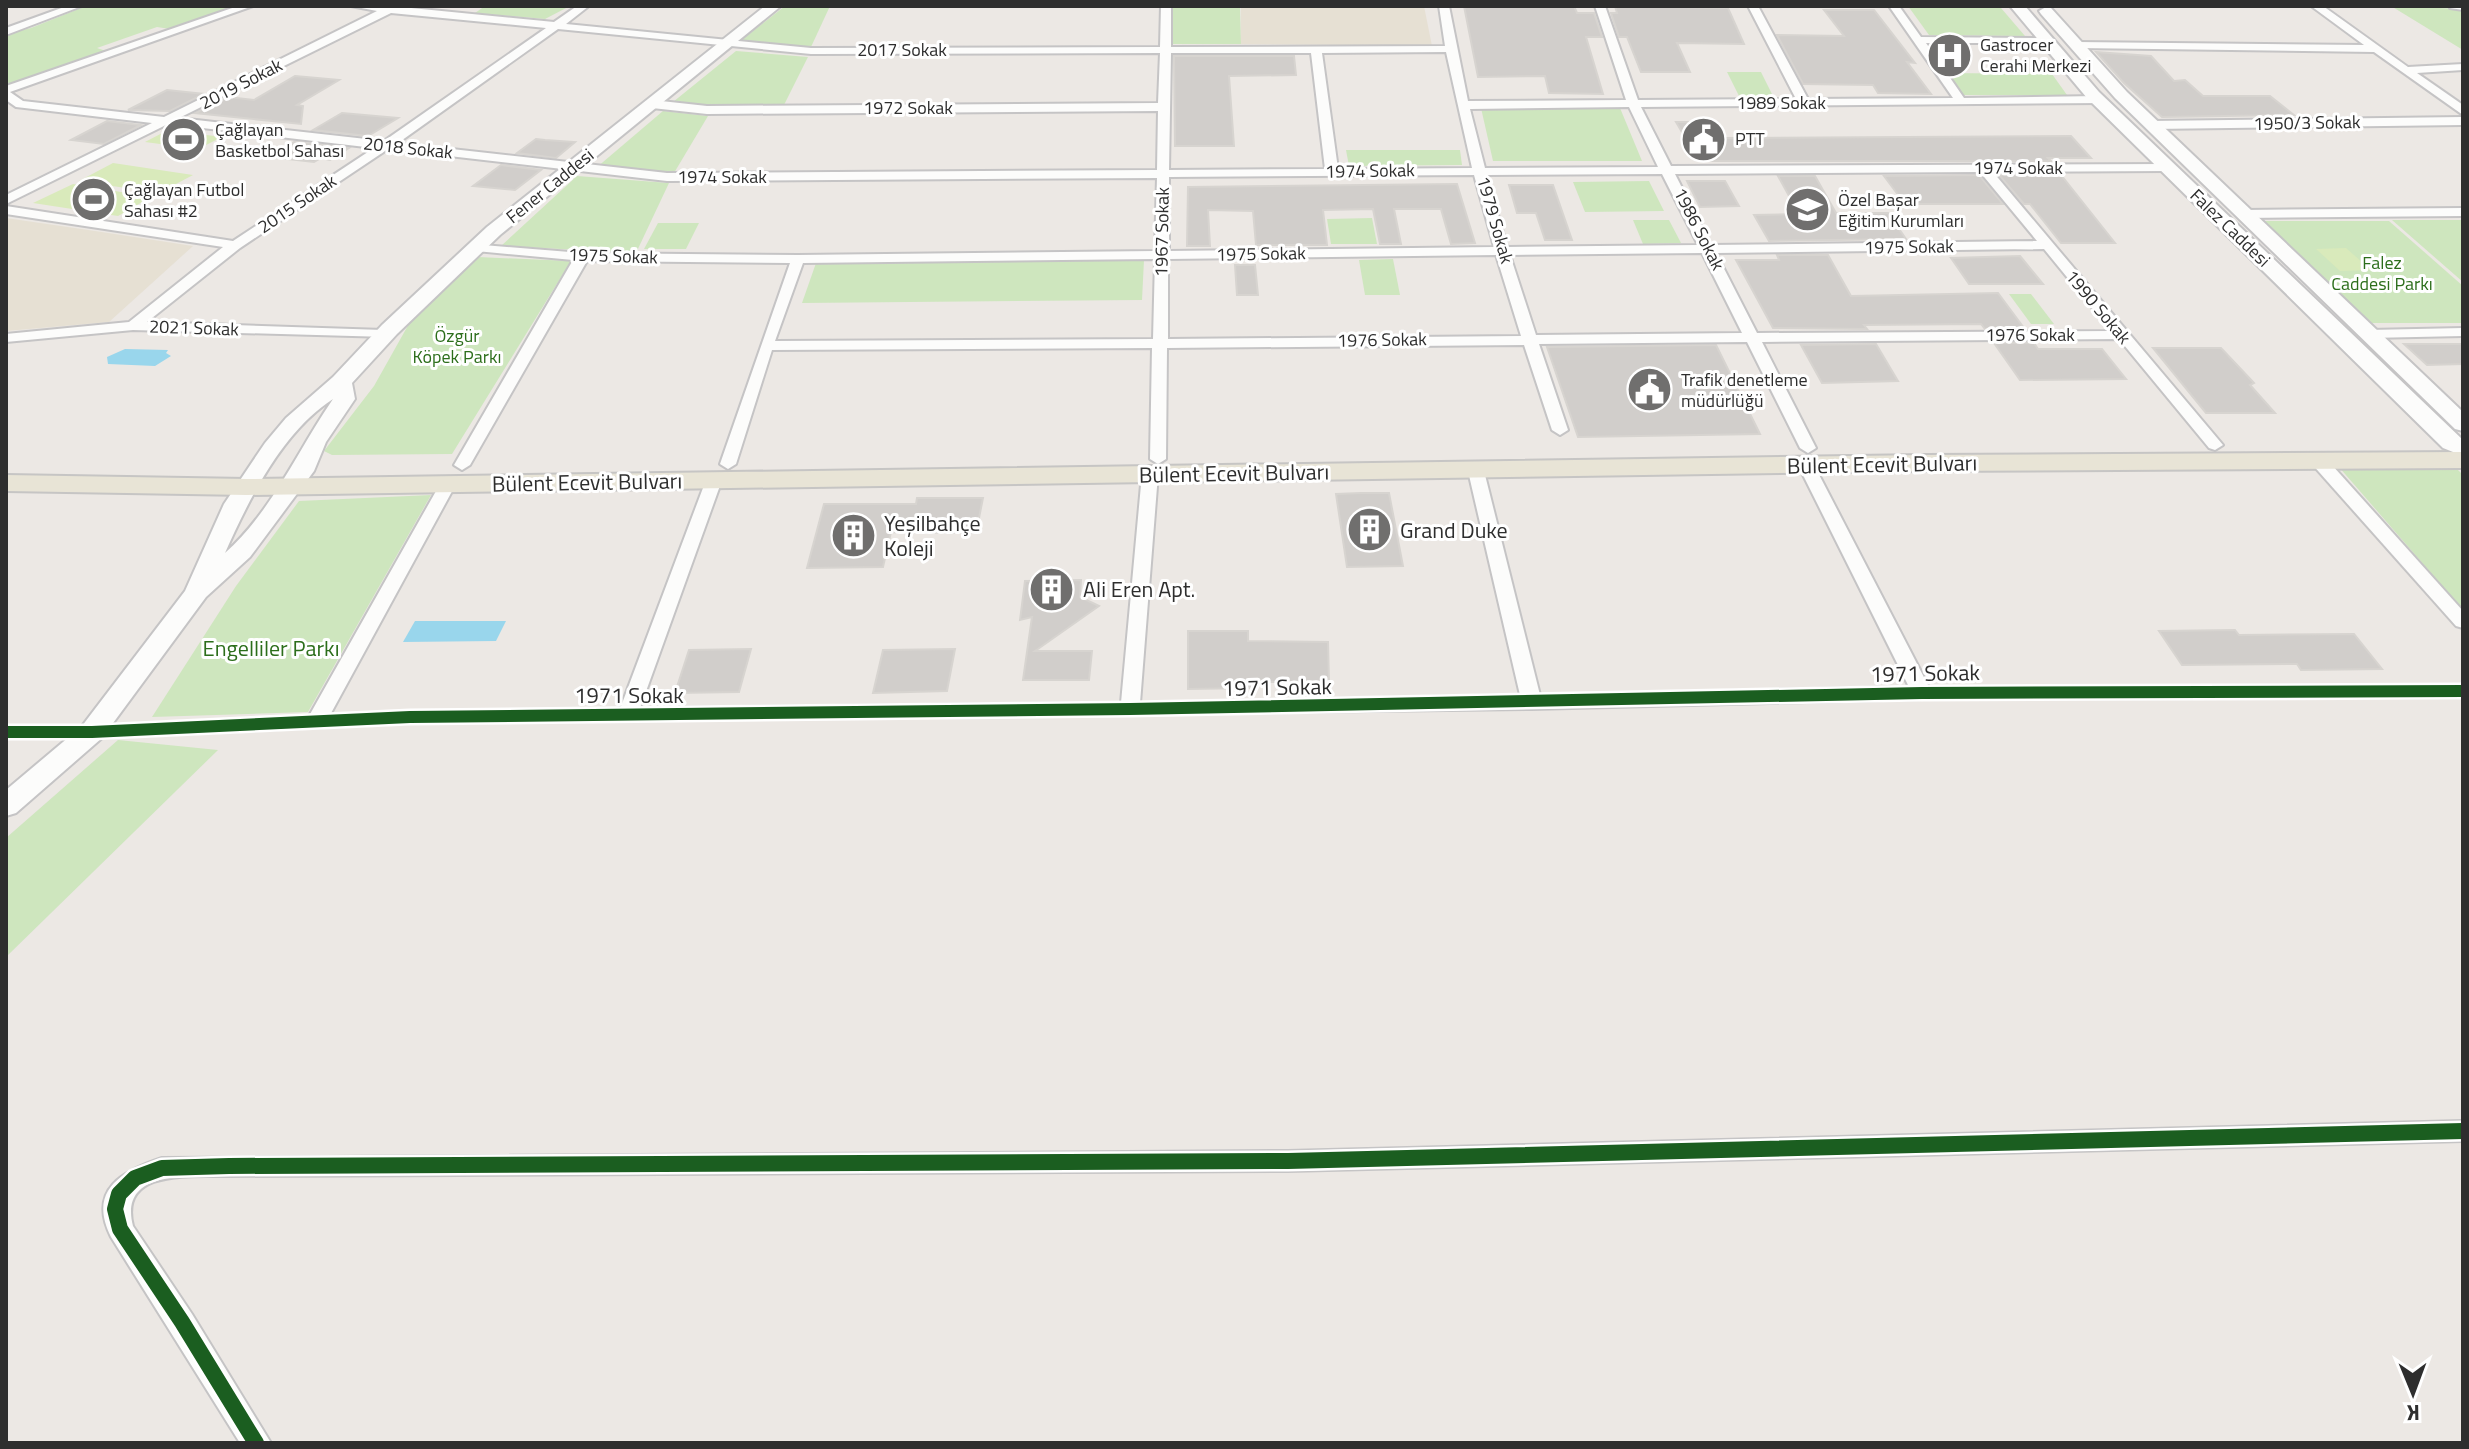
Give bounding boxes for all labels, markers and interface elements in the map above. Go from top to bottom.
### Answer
hospital icon: Gastrocer Cerahi Merkezi [1925,31,1973,79]
place label: Gastrocer Cerahi Merkezi [1980,31,2091,79]
street label: 2017 Sokak [857,36,947,63]
street label: 2019 Sokak [195,51,287,116]
street label: 1989 Sokak [1736,89,1826,116]
street label: 1972 Sokak [863,94,953,121]
street label: 1950/3 Sokak [2253,108,2361,137]
public building icon: PTT [1680,115,1728,163]
sports icon: Çağlayan Basketbol Sahası [160,116,208,164]
place label: Çağlayan Basketbol Sahası [215,116,344,164]
place label: PTT [1735,125,1765,152]
street label: 2018 Sokak [362,129,454,166]
street label: Fener Caddesi [500,142,600,230]
street label: 1974 Sokak [1973,154,2063,181]
street label: 1974 Sokak [1325,156,1415,185]
street label: 1974 Sokak [677,163,767,190]
street label: 2015 Sokak [252,167,342,240]
street label: 1979 Sokak [1470,173,1521,267]
sports icon: Çağlayan Futbol Sahası #2 [69,176,117,224]
place label: Çağlayan Futbol Sahası #2 [124,176,244,224]
street label: Falez Caddesi [2184,182,2277,273]
street label: 1986 Sokak [1667,183,1732,275]
school or university icon: Özel Başar Eğitim Kurumları [1783,186,1831,234]
place label: Özel Başar Eğitim Kurumları [1838,186,1964,234]
street label: 1967 Sokak [1147,187,1176,277]
street label: 1975 Sokak [1864,232,1954,261]
street label: 1975 Sokak [1216,239,1306,268]
street label: 1975 Sokak [568,240,659,271]
park label: Falez Caddesi Parkı [2331,249,2433,297]
street label: 1990 Sokak [2059,264,2138,350]
street label: 2021 Sokak [149,312,240,343]
street label: 1976 Sokak [1985,321,2075,348]
park label: Özgür Köpek Parkı [412,322,502,370]
street label: 1976 Sokak [1337,325,1427,354]
public building icon: Trafik denetleme müdürlüğü [1626,366,1674,414]
place label: Trafik denetleme müdürlüğü [1681,366,1808,414]
street label: Bülent Ecevit Bulvarı [1787,445,1977,483]
street label: Bülent Ecevit Bulvarı [1139,454,1329,492]
street label: Bülent Ecevit Bulvarı [492,463,682,501]
place label: Yeşilbahçe Koleji [884,506,981,565]
building icon: Grand Duke [1345,506,1393,554]
building icon: Yeşilbahçe Koleji [829,512,877,560]
place label: Grand Duke [1400,513,1508,547]
building icon: Ali Eren Apt. [1028,565,1076,613]
place label: Ali Eren Apt. [1083,572,1195,606]
park label: Engelliler Parkı [203,631,339,665]
street label: 1971 Sokak [1870,655,1981,691]
street label: 1971 Sokak [1222,669,1333,705]
street label: 1971 Sokak [574,678,684,712]
north arrow [2373,1353,2453,1433]
text: K [2407,1396,2420,1430]

